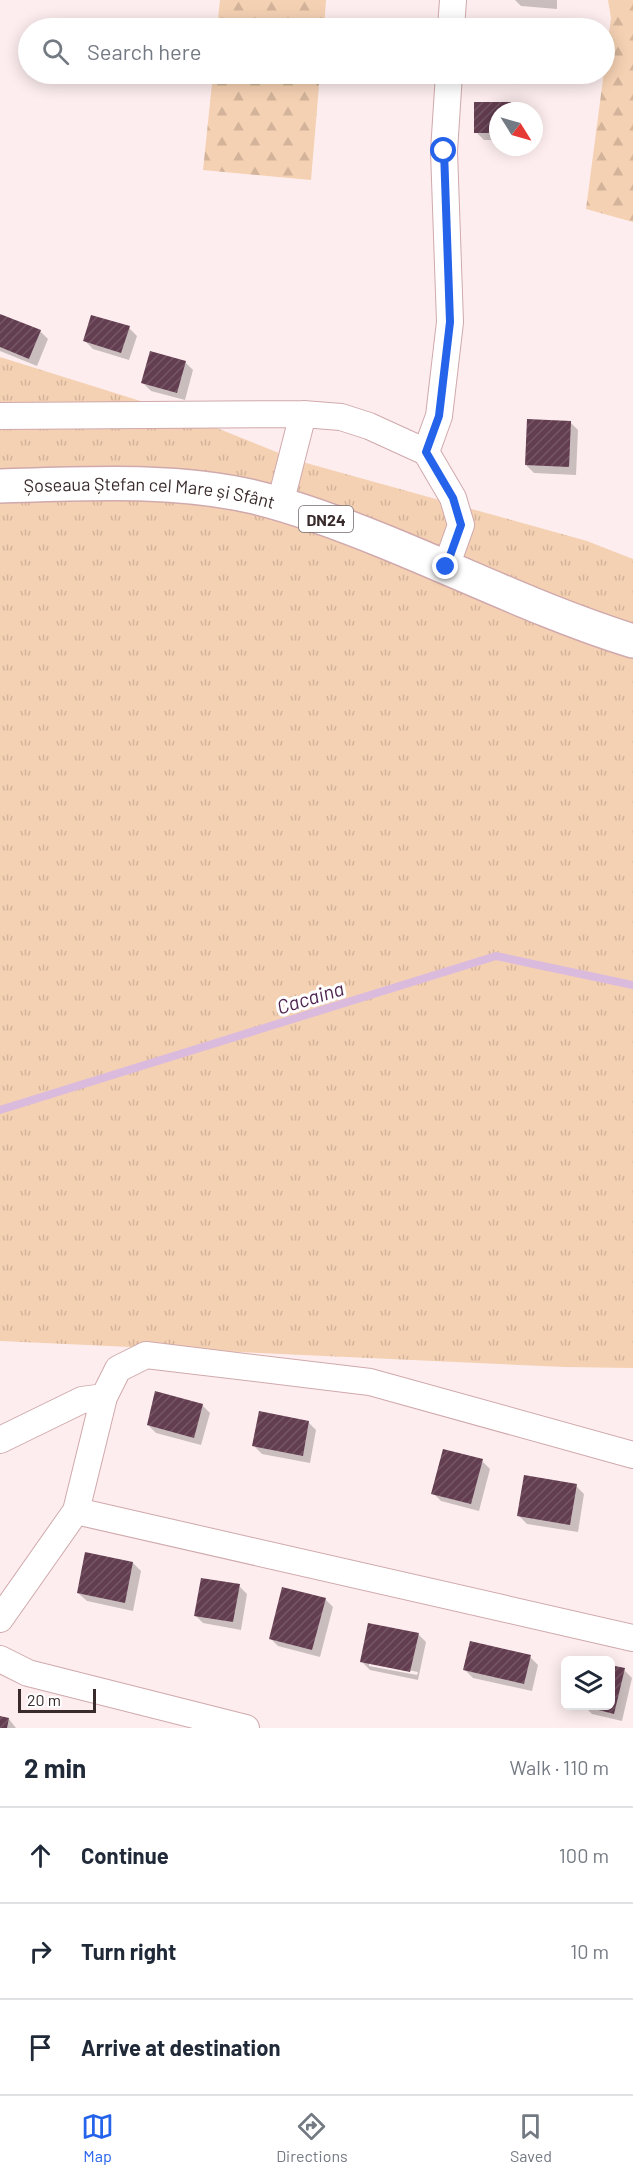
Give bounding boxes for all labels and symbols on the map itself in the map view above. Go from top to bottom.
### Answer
north arrow [489,102,543,156]
route start [430,137,456,163]
street label: Șoseaua Ștefan cel Mare și Sfânt [23,472,278,513]
road number: DN24 [299,506,353,532]
route end [432,553,458,579]
water label: Cacaina [274,975,346,1019]
scale bar [18,1686,96,1714]

